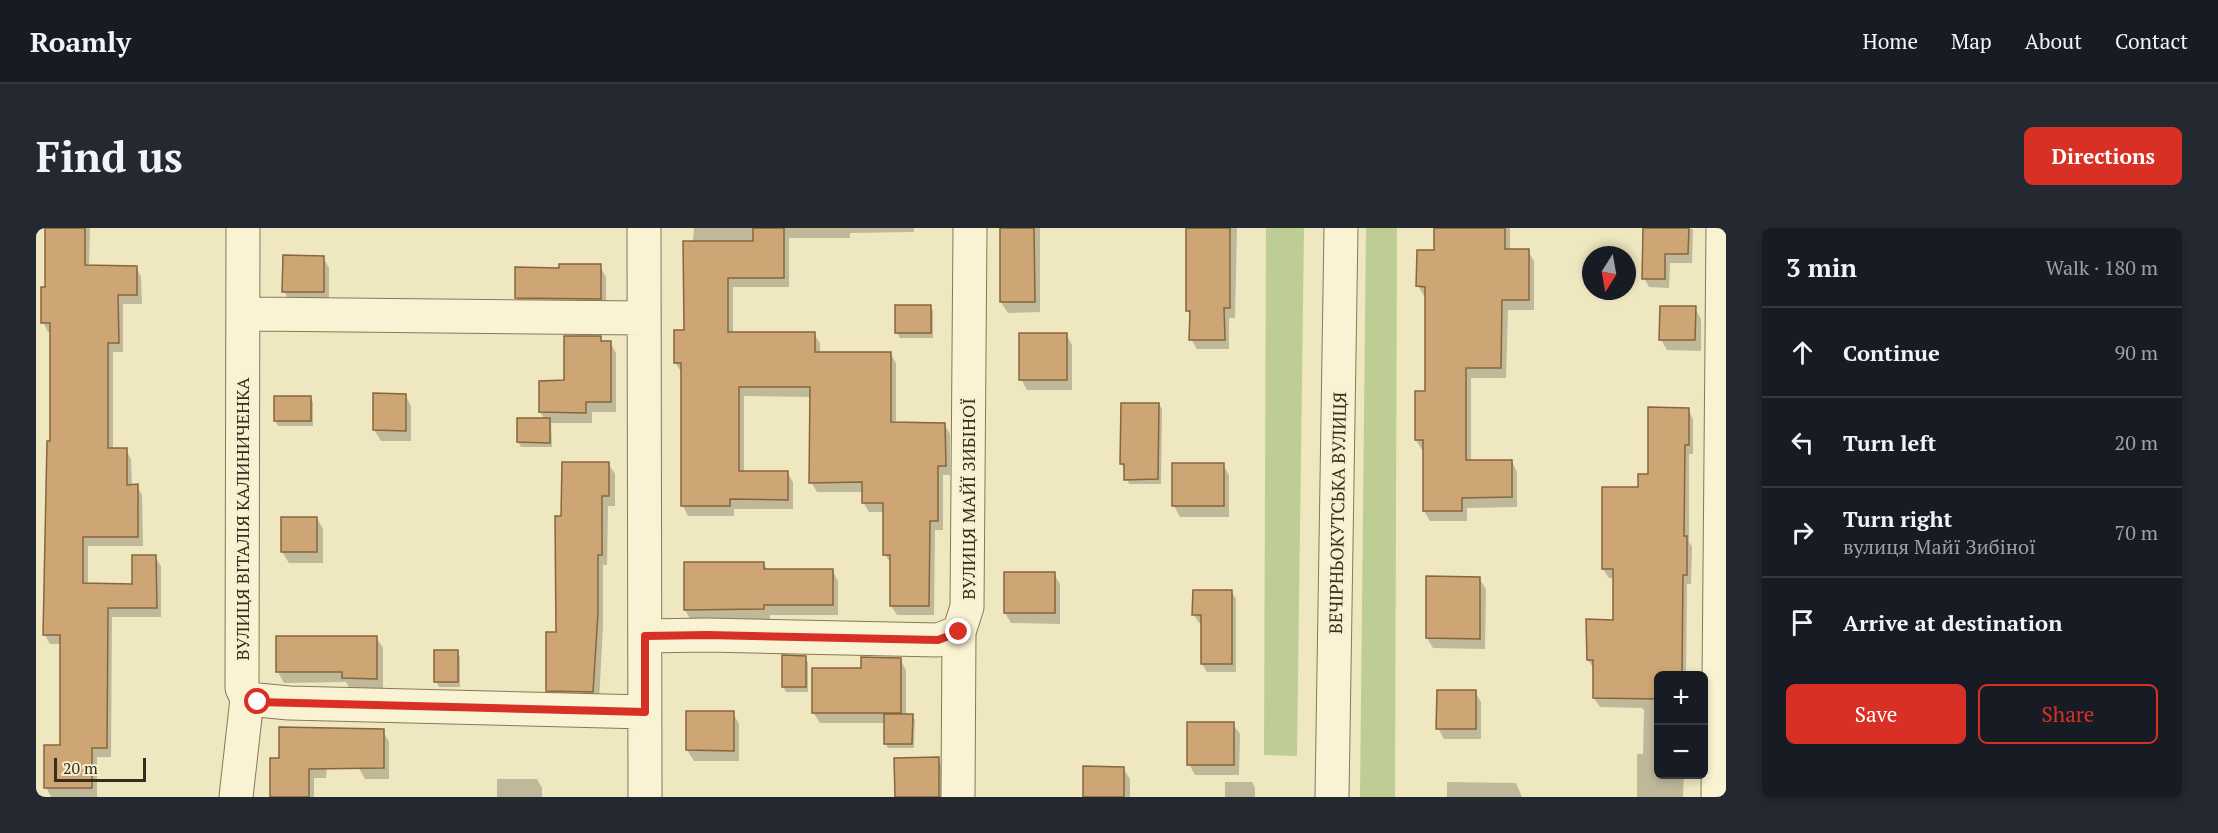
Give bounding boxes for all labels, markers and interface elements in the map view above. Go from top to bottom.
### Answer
text: Roamly [30,23,131,60]
text: Home [1862,27,1918,55]
text: Map [1951,27,1992,55]
text: About [2025,27,2082,55]
text: Contact [2115,27,2188,55]
button: Directions [2024,127,2182,185]
text: Find us [36,128,183,184]
north arrow [1582,246,1636,300]
text: 3 min [1786,250,1857,284]
text: Walk · 180 m [2046,254,2158,281]
icon: ahead [1786,336,1819,369]
text: Continue [1843,338,1940,367]
text: 90 m [2115,339,2158,366]
street label: ВУЛИЦЯ ВІТАЛІЯ КАЛИНИЧЕНКА [230,377,254,661]
street label: ВЕЧІРНЬОКУТСЬКА ВУЛИЦЯ [1323,392,1351,634]
street label: ВУЛИЦЯ МАЙЇ ЗИБІНОЇ [956,398,980,600]
icon: left [1786,426,1819,459]
text: Turn left [1843,428,1936,457]
text: 20 m [2115,429,2158,456]
text: Turn right [1843,504,1952,533]
icon: right [1786,516,1819,549]
text: 70 m [2115,519,2158,546]
text: вулиця Майї Зибіної [1843,533,2036,560]
icon: arrive [1786,606,1819,639]
text: Arrive at destination [1843,608,2062,637]
route end [945,618,971,644]
map controls [1654,671,1708,779]
button: + [1654,671,1708,725]
button: Save [1786,684,1966,744]
button: Share [1978,684,2158,744]
route start [244,688,270,714]
button: − [1654,725,1708,779]
scale bar [54,755,146,782]
text: 20 m [63,757,98,779]

